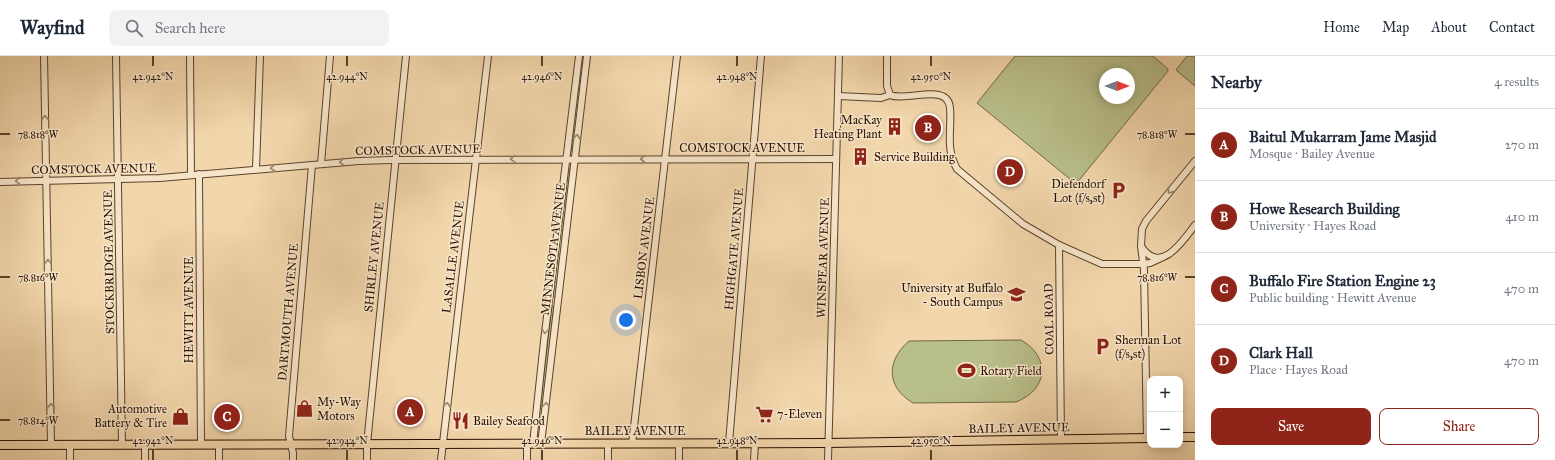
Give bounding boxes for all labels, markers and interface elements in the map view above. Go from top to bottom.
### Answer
search box [109,10,389,46]
text: Wayfind [20,16,85,39]
icon: search [123,17,145,39]
text: Search here [155,19,226,37]
text: Home [1323,19,1360,36]
text: Map [1382,19,1409,36]
text: About [1431,19,1467,36]
text: Contact [1489,19,1535,36]
north arrow [1099,68,1135,104]
text: 42.942°N [133,71,174,83]
text: 42.944°N [326,71,368,83]
text: 42.946°N [522,71,563,83]
text: 42.948°N [716,71,758,83]
text: 42.950°N [911,71,952,83]
text: Nearby [1211,72,1262,93]
text: 4 results [1494,74,1539,90]
place label: MacKay Heating Plant [814,113,883,142]
pin: B [915,113,941,143]
one-way arrow [41,115,50,121]
building icon: MacKay Heating Plant [885,117,905,137]
text: Baitul Mukarram Jame Masjid [1249,128,1437,146]
text: 78.818°W [18,129,59,141]
text: 78.818°W [1137,129,1178,141]
one-way arrow [573,134,582,140]
text: A [1220,137,1228,153]
text: 270 m [1505,137,1539,153]
street label: COMSTOCK AVENUE [679,141,805,155]
street label: COMSTOCK AVENUE [355,142,481,158]
text: Mosque · Bailey Avenue [1249,146,1375,162]
building icon: Service Building [851,147,871,167]
place label: Service Building [874,150,955,165]
one-way arrow [510,155,516,163]
one-way arrow [640,155,646,163]
pin: D [997,157,1023,187]
one-way arrow [338,158,345,167]
street label: COMSTOCK AVENUE [31,161,157,177]
one-way arrow [270,163,276,172]
one-way arrow [15,177,21,186]
place label: Diefendorf Lot (f/s,st) [1051,177,1107,205]
street label: MINNESOTA AVENUE [538,181,568,316]
parking icon: Diefendorf Lot (f/s,st) [1108,181,1128,201]
one-way arrow [1168,186,1175,194]
street label: HIGHGATE AVENUE [722,187,746,311]
street label: STOCKBRIDGE AVENUE [101,189,117,334]
street label: LISBON AVENUE [631,196,657,300]
street label: WINSPEAR AVENUE [814,197,832,318]
street label: LASALLE AVENUE [439,199,467,314]
text: Howe Research Building [1249,200,1400,218]
street label: SHIRLEY AVENUE [361,201,387,313]
text: B [1220,209,1228,225]
text: 410 m [1505,209,1539,225]
text: University · Hayes Road [1249,218,1376,234]
street label: DARTMOUTH AVENUE [275,242,301,381]
street label: HEWITT AVENUE [182,256,196,363]
one-way arrow [44,259,52,265]
text: 78.816°W [18,272,59,284]
text: 78.816°W [1137,272,1178,284]
text: Buffalo Fire Station Engine 23 [1249,272,1436,290]
place label: University at Buffalo - South Campus [901,281,1003,309]
text: C [1220,281,1228,297]
text: 470 m [1504,281,1539,297]
street label: COAL ROAD [1041,283,1057,355]
school or university icon: University at Buffalo - South Campus [1006,285,1026,305]
text: Public building · Hewitt Avenue [1249,290,1416,306]
your location [616,310,636,330]
one-way arrow [541,328,550,334]
place label: Sherman Lot (f/s,st) [1115,333,1182,361]
parking icon: Sherman Lot (f/s,st) [1092,337,1112,357]
text: Clark Hall [1249,344,1313,362]
text: D [1219,353,1229,369]
text: 470 m [1504,353,1539,369]
sports icon: Rotary Field [957,361,977,381]
text: Place · Hayes Road [1249,362,1348,378]
place label: Rotary Field [980,364,1042,378]
map controls [1147,376,1183,448]
button: + [1147,376,1183,412]
place label: My-Way Motors [317,395,361,423]
pin: A [397,397,423,427]
shop icon: My-Way Motors [294,399,314,419]
place label: Automotive Battery & Tire [94,402,167,430]
pin: C [214,402,240,432]
one-way arrow [442,402,451,408]
one-way arrow [541,402,550,408]
one-way arrow [46,403,55,409]
supermarket icon: 7-Eleven [754,404,774,424]
shop icon: Automotive Battery & Tire [170,406,190,426]
place label: 7-Eleven [777,407,823,421]
button: Save [1211,408,1371,445]
button: Share [1379,408,1539,445]
restaurant icon: Bailey Seafood [450,411,470,431]
button: − [1147,412,1183,448]
place label: Bailey Seafood [473,414,545,428]
text: 78.814°W [18,415,59,427]
street label: BAILEY AVENUE [968,420,1070,436]
street label: BAILEY AVENUE [584,424,686,438]
text: 42.942°N [133,435,174,447]
text: 42.944°N [326,435,368,447]
text: 42.946°N [522,435,563,447]
text: 42.948°N [716,435,758,447]
text: 42.950°N [911,435,952,447]

